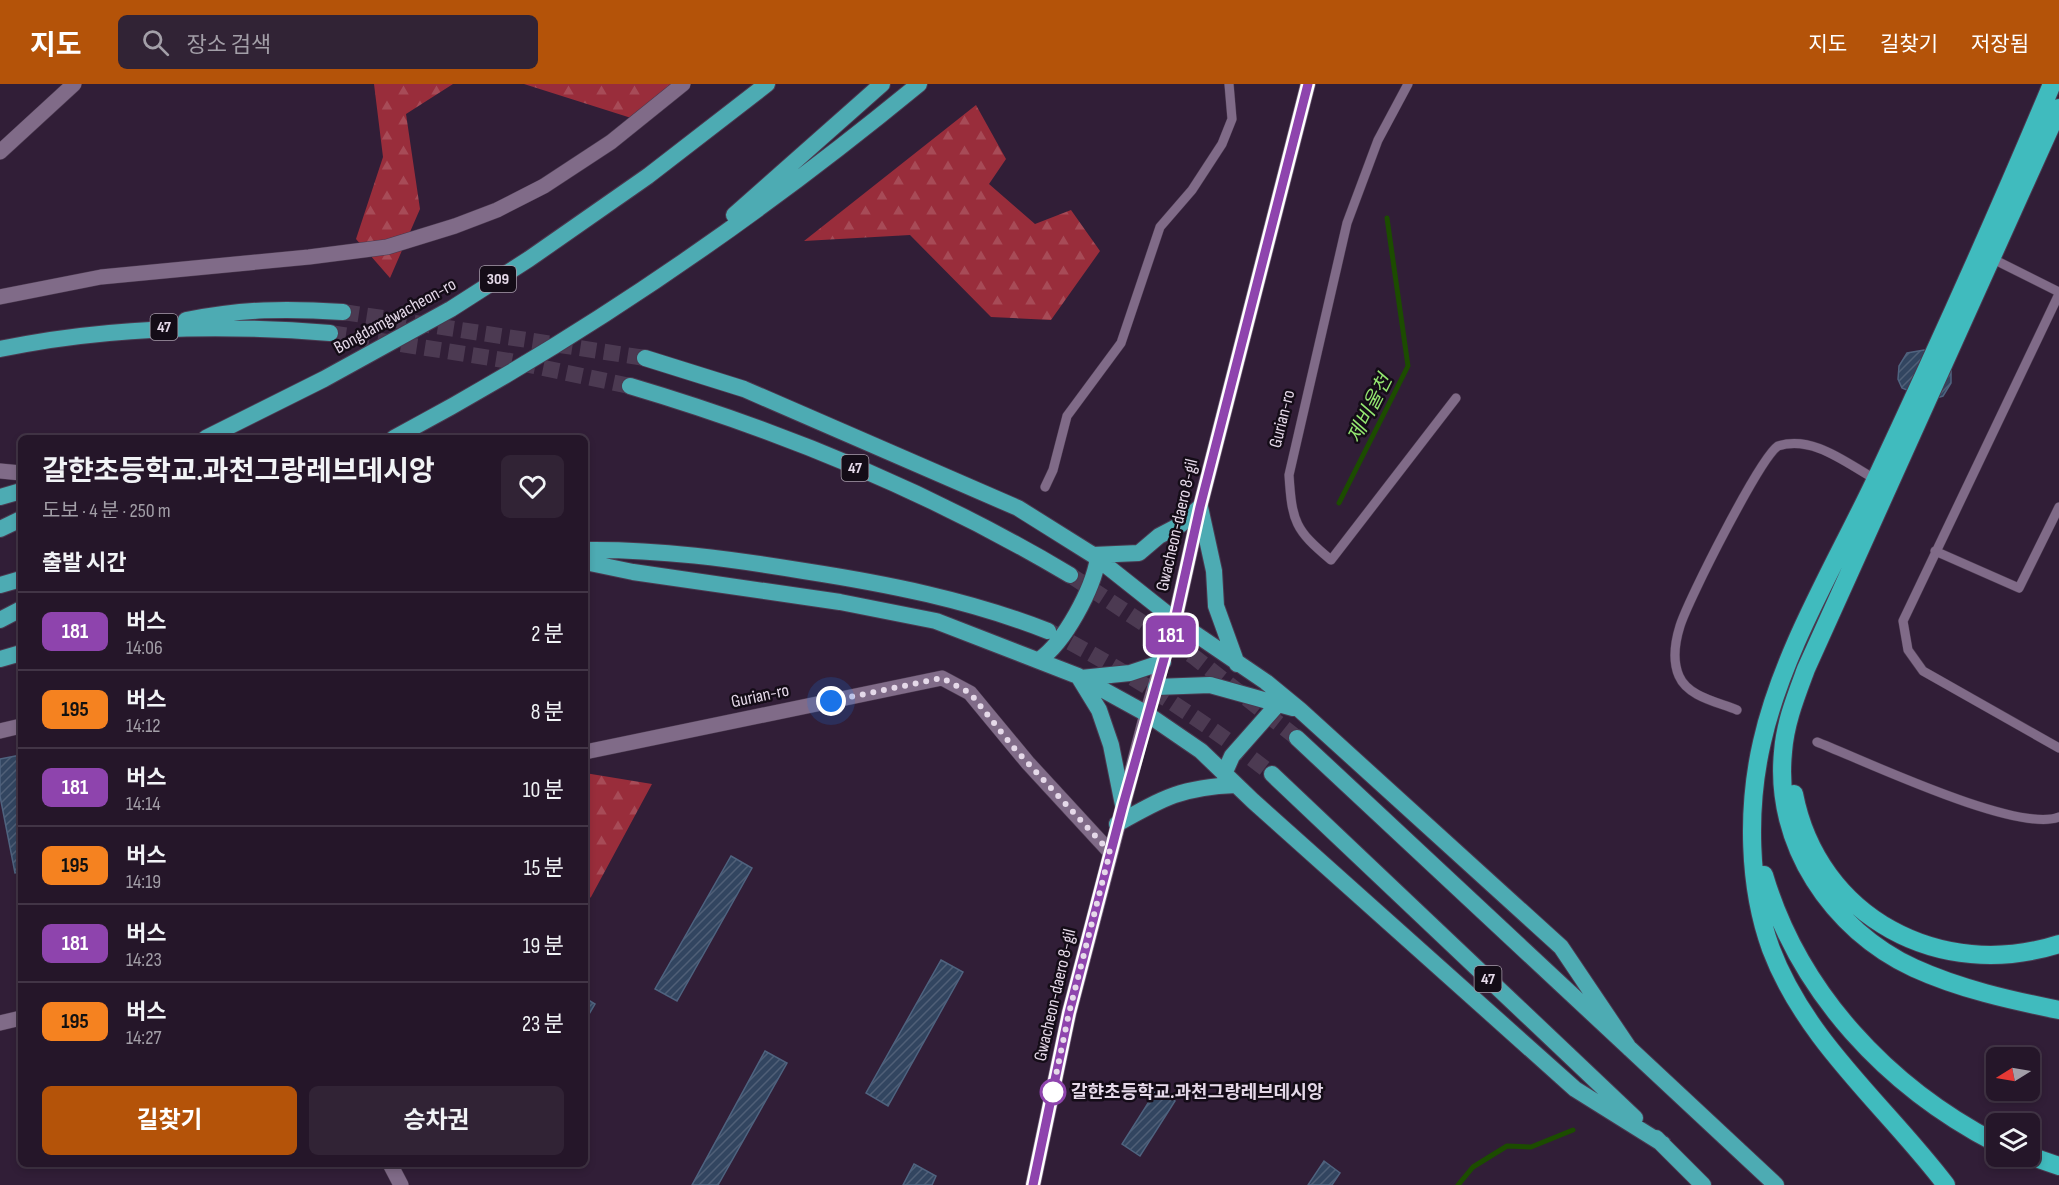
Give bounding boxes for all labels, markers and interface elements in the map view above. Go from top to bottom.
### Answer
search box [118,15,538,69]
icon: search [139,26,172,59]
text: 지도 [30,29,82,62]
text: 장소 검색 [187,32,271,59]
text: 지도 [1808,32,1847,57]
text: 길찾기 [1880,32,1938,57]
text: 저장됨 [1971,32,2029,57]
road number: 309 [480,266,516,292]
street label: Bongdamgwacheon-ro [330,274,460,358]
road number: 47 [150,314,178,340]
water label: 제비울천 [1343,368,1399,447]
street label: Gurian-ro [1265,388,1299,450]
text: 갈햔초등학교.과천그랑레브데시앙 [42,455,435,488]
button: heart [501,455,564,518]
road number: 47 [842,455,868,481]
street label: Gwacheon-daero 8-gil [1152,457,1202,593]
text: 도보 · 4 분 · 250 m [42,499,171,523]
text: 출발 시간 [42,550,126,577]
text: 버스 [126,609,166,636]
line badge: 181 [1136,616,1206,654]
text: 181 [62,619,88,644]
text: 2 분 [531,621,564,648]
text: 181 [1158,623,1184,648]
text: 14:06 [126,636,163,660]
street label: Gurian-ro [729,680,791,712]
your location [816,686,846,716]
text: 버스 [126,687,166,714]
text: 195 [61,697,89,722]
text: 8 분 [531,699,564,726]
text: 14:12 [126,714,161,738]
text: 버스 [126,765,166,792]
text: 181 [62,775,88,800]
text: 10 분 [523,777,564,804]
text: 14:14 [126,792,161,816]
text: 버스 [126,843,166,870]
text: 195 [61,853,89,878]
text: 15 분 [524,855,564,882]
text: 14:19 [126,870,161,894]
text: 버스 [126,921,166,948]
street label: Gwacheon-daero 8-gil [1030,927,1080,1063]
text: 181 [62,931,88,956]
text: 19 분 [523,933,564,960]
text: 14:23 [126,948,162,972]
road number: 47 [1474,966,1502,992]
text: 버스 [126,999,166,1026]
text: 195 [61,1009,89,1034]
text: 23 분 [522,1011,564,1038]
text: 14:27 [126,1026,161,1050]
north arrow [1986,1047,2040,1101]
map controls [1986,1047,2040,1167]
marker: 갈햔초등학교.과천그랑레브데시앙 [1040,1079,1066,1105]
place label: 갈햔초등학교.과천그랑레브데시앙 [1071,1082,1324,1103]
button: 길찾기 [42,1086,297,1155]
button: 승차권 [309,1086,564,1155]
button: layers [1986,1113,2040,1167]

